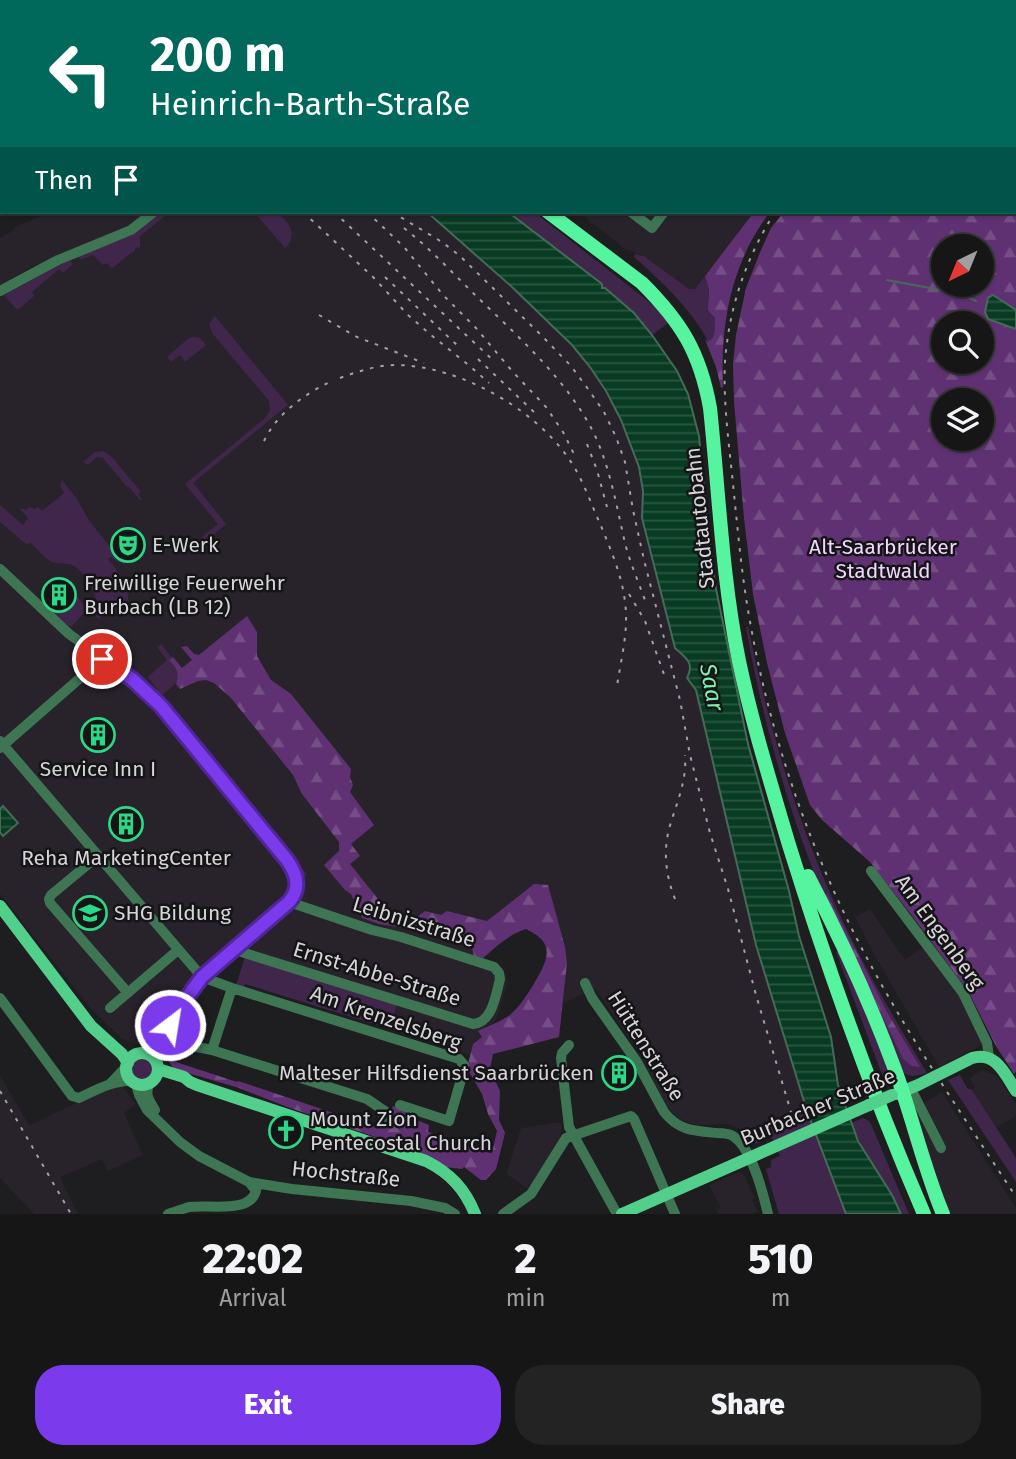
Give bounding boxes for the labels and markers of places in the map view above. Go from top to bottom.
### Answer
theatre icon: E-Werk [109,526,147,564]
place label: E-Werk [152,532,219,558]
place label: Freiwillige Feuerwehr Burbach (LB 12) [84,570,285,620]
building icon: Freiwillige Feuerwehr Burbach (LB 12) [40,576,78,614]
pin [72,629,132,689]
building icon: Service Inn I [79,716,117,754]
place label: Service Inn I [40,756,156,782]
building icon: Reha MarketingCenter [107,805,145,843]
place label: Reha MarketingCenter [21,845,231,871]
school or university icon: SHG Bildung [71,894,109,932]
place label: SHG Bildung [114,900,231,926]
building icon: Malteser Hilfsdienst Saarbrücken [600,1054,638,1092]
place label: Malteser Hilfsdienst Saarbrücken [279,1060,594,1086]
place label: Mount Zion Pentecostal Church [310,1106,492,1156]
church icon: Mount Zion Pentecostal Church [267,1112,305,1150]

